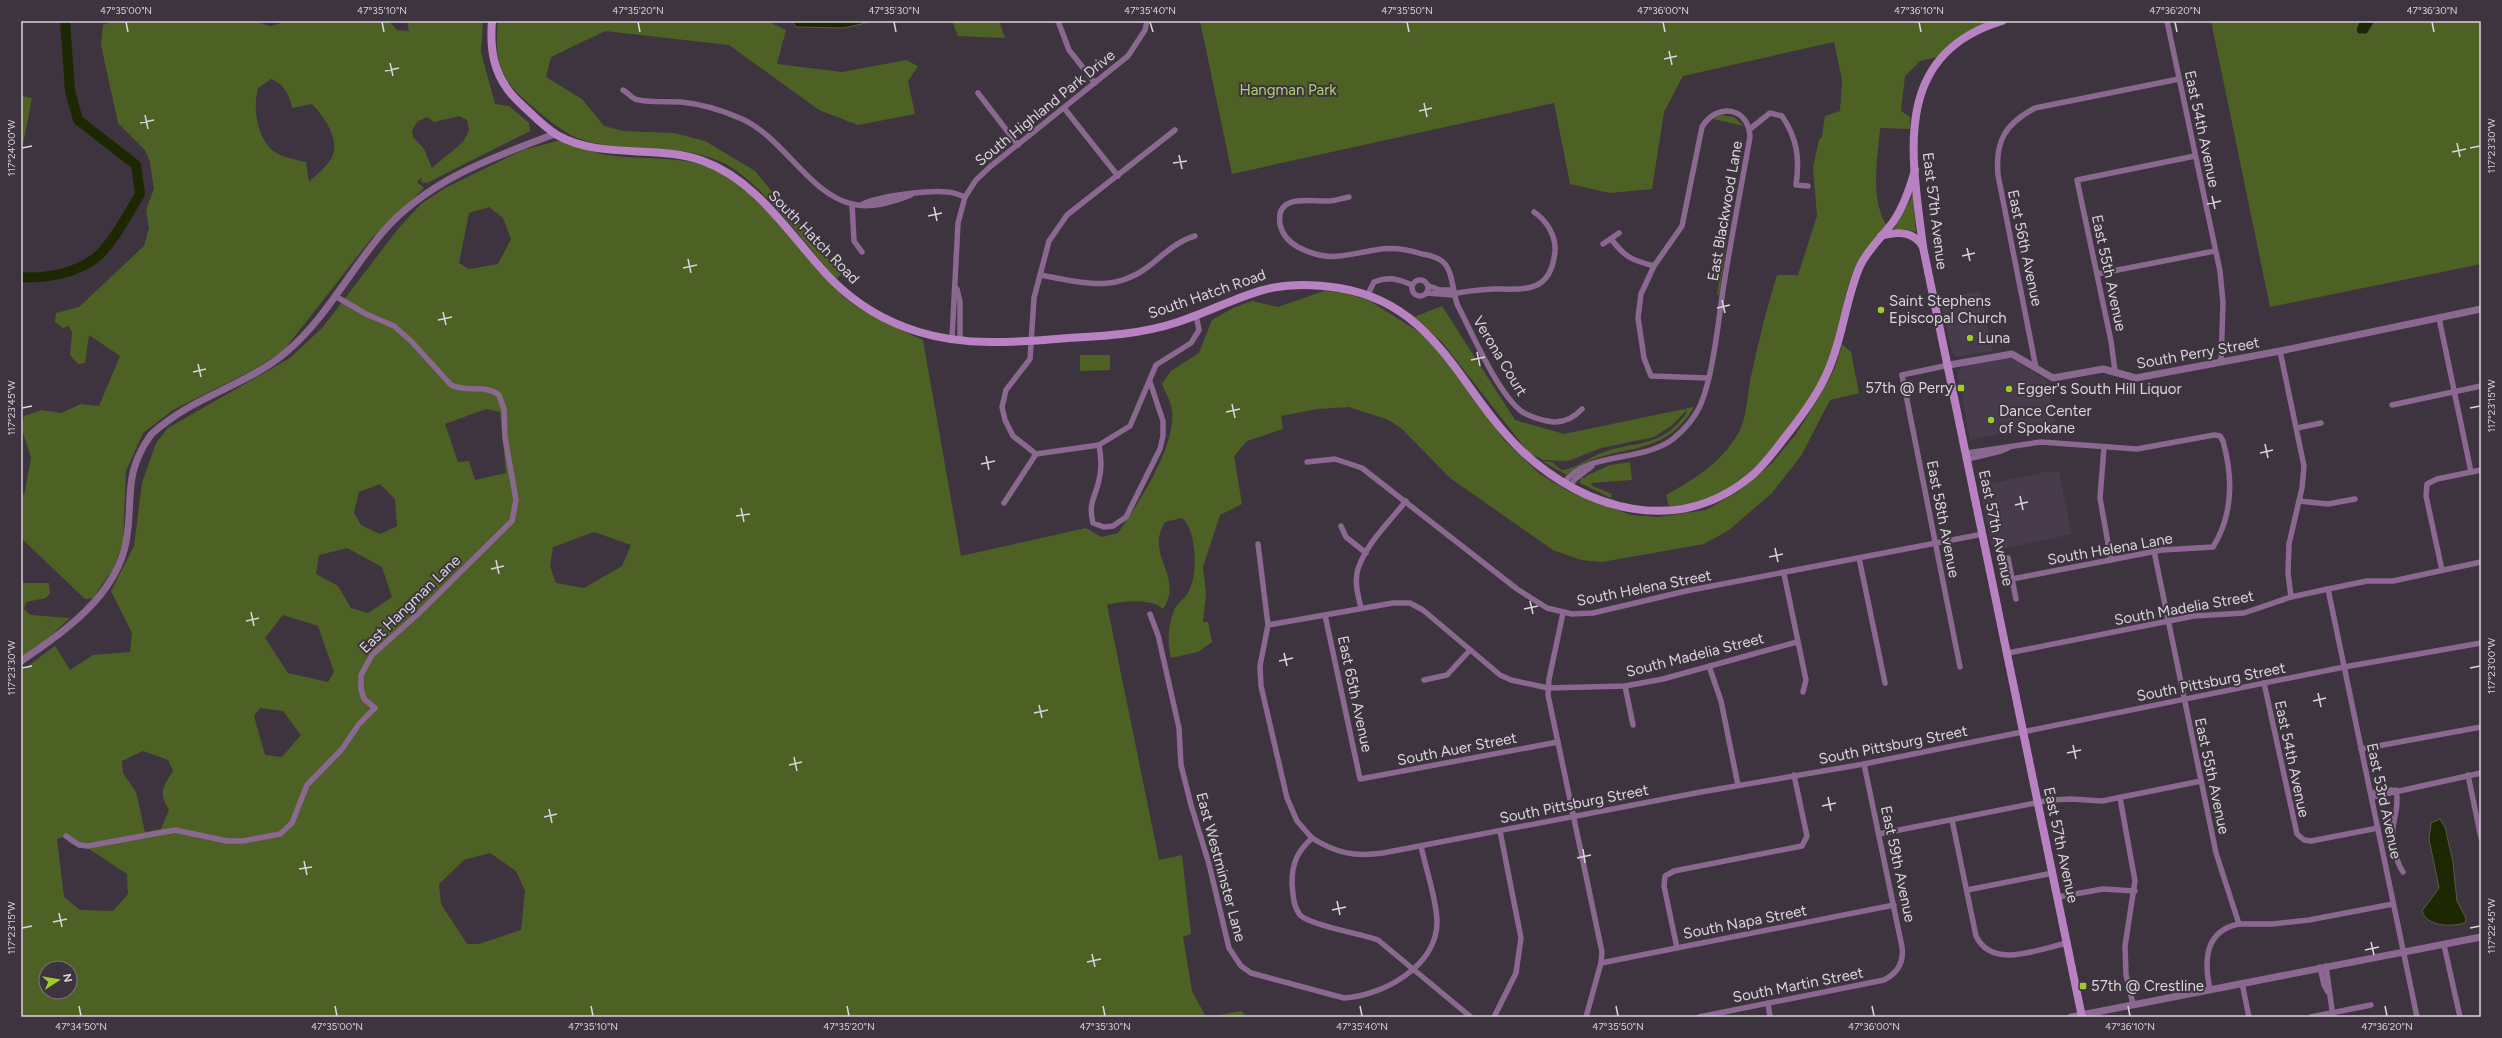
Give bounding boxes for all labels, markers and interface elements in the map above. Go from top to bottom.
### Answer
text: 47°35'00"N [100,4,152,17]
text: 47°35'10"N [357,4,407,17]
text: 47°35'20"N [612,4,664,17]
text: 47°35'30"N [868,4,920,17]
text: 47°35'40"N [1124,4,1176,17]
text: 47°35'50"N [1381,4,1433,17]
text: 47°36'00"N [1637,4,1689,17]
text: 47°36'10"N [1894,4,1944,17]
text: 47°36'20"N [2149,4,2201,17]
text: 47°36'30"N [2406,4,2458,17]
street label: South Highland Park Drive [971,46,1119,170]
street label: East 54th Avenue [2181,69,2223,189]
park label: Hangman Park [1239,81,1337,99]
text: 117°23'30"W [2485,118,2498,174]
text: 117°24'00"W [5,119,18,176]
street label: East Blackwood Lane [1704,140,1746,282]
street label: East 57th Avenue [1919,151,1951,271]
street label: South Hatch Road [765,186,863,288]
street label: East 56th Avenue [2004,188,2046,308]
street label: East 55th Avenue [2088,213,2130,333]
street label: South Hatch Road [1146,265,1268,323]
place label: Saint Stephens Episcopal Church [1889,292,2007,327]
marker: Saint Stephens Episcopal Church [1876,305,1886,315]
street label: Verona Court [1469,313,1531,400]
place label: Luna [1978,329,2010,347]
marker: Luna [1965,333,1975,343]
street label: South Perry Street [2135,333,2261,373]
place label: 57th @ Perry [1865,379,1953,397]
text: 117°23'15"W [2485,379,2498,433]
text: 117°23'45"W [5,380,18,436]
place label: Egger's South Hill Liquor [2017,380,2182,398]
marker: 57th @ Perry [1956,383,1966,393]
marker: Egger's South Hill Liquor [2004,384,2014,394]
place label: Dance Center of Spokane [1999,402,2092,437]
marker: Dance Center of Spokane [1986,415,1996,425]
street label: East 58th Avenue [1923,459,1963,579]
street label: East 57th Avenue [1975,468,2017,588]
street label: South Helena Lane [2046,529,2174,569]
street label: East Hangman Lane [356,551,464,657]
street label: South Helena Street [1575,566,1713,610]
street label: South Madelia Street [2113,587,2256,629]
street label: South Madelia Street [1624,629,1766,681]
street label: East 65th Avenue [1334,634,1376,754]
text: 117°23'00"W [2485,638,2498,694]
text: 117°23'30"W [5,640,18,696]
street label: South Pittsburg Street [2135,659,2287,705]
street label: East 54th Avenue [2271,699,2313,819]
street label: East 55th Avenue [2191,716,2233,836]
street label: South Pittsburg Street [1817,722,1969,768]
street label: South Auer Street [1396,729,1519,769]
street label: East 53rd Avenue [2363,741,2405,861]
street label: South Pittsburg Street [1498,781,1650,827]
street label: East 57th Avenue [2040,785,2082,905]
street label: East Westminster Lane [1192,790,1250,944]
street label: East 59th Avenue [1877,804,1919,924]
text: 117°22'45"W [2485,898,2498,954]
text: 117°23'15"W [5,901,18,955]
street label: South Napa Street [1682,901,1809,943]
north arrow [38,960,78,1000]
street label: South Martin Street [1731,963,1865,1006]
text: N [60,973,75,984]
place label: 57th @ Crestline [2091,977,2204,995]
marker: 57th @ Crestline [2078,981,2088,991]
text: 47°34'50"N [55,1020,107,1033]
text: 47°35'00"N [311,1020,363,1033]
text: 47°35'10"N [568,1020,618,1033]
text: 47°35'20"N [823,1020,875,1033]
text: 47°35'30"N [1079,1020,1131,1033]
text: 47°35'40"N [1336,1020,1388,1033]
text: 47°35'50"N [1592,1020,1644,1033]
text: 47°36'00"N [1848,1020,1900,1033]
text: 47°36'10"N [2105,1020,2155,1033]
text: 47°36'20"N [2361,1020,2413,1033]

